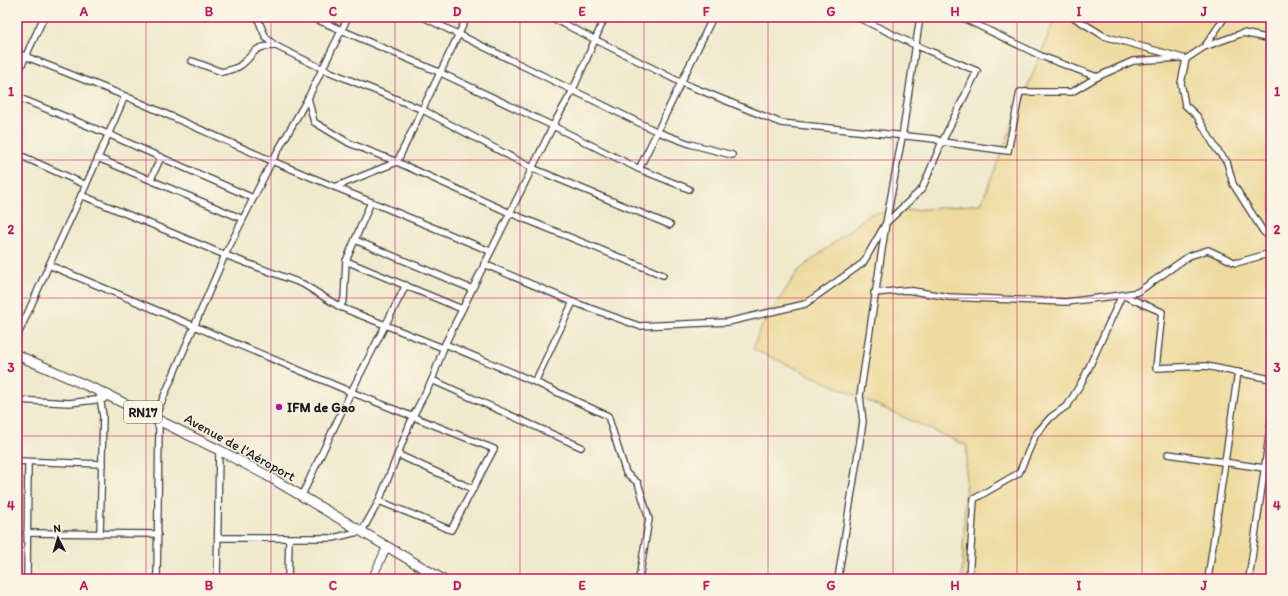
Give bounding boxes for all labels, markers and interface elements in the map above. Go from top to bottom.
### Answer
text: A [79,4,89,19]
text: B [205,4,214,19]
text: C [329,4,338,19]
text: D [453,4,462,19]
text: E [578,4,586,19]
text: F [703,4,710,19]
text: G [827,4,836,19]
text: H [951,4,960,19]
text: I [1077,4,1082,19]
text: J [1200,4,1208,19]
text: 1 [8,84,14,99]
text: 1 [1274,84,1280,99]
text: 2 [8,222,15,237]
text: 2 [1274,222,1281,237]
text: 3 [7,360,15,375]
text: 3 [1273,360,1281,375]
place label: IFM de Gao [287,399,355,416]
road number: RN17 [124,401,162,423]
marker: IFM de Gao [274,402,284,412]
street label: Avenue de l'Aéroport [181,410,298,485]
text: 4 [7,498,15,513]
text: 4 [1273,498,1281,513]
north arrow [38,518,78,558]
text: N [53,522,61,535]
text: A [79,578,89,593]
text: B [205,578,214,593]
text: C [329,578,338,593]
text: D [453,578,462,593]
text: E [578,578,586,593]
text: F [703,578,710,593]
text: G [827,578,836,593]
text: H [951,578,960,593]
text: I [1077,578,1082,593]
text: J [1200,578,1208,593]

